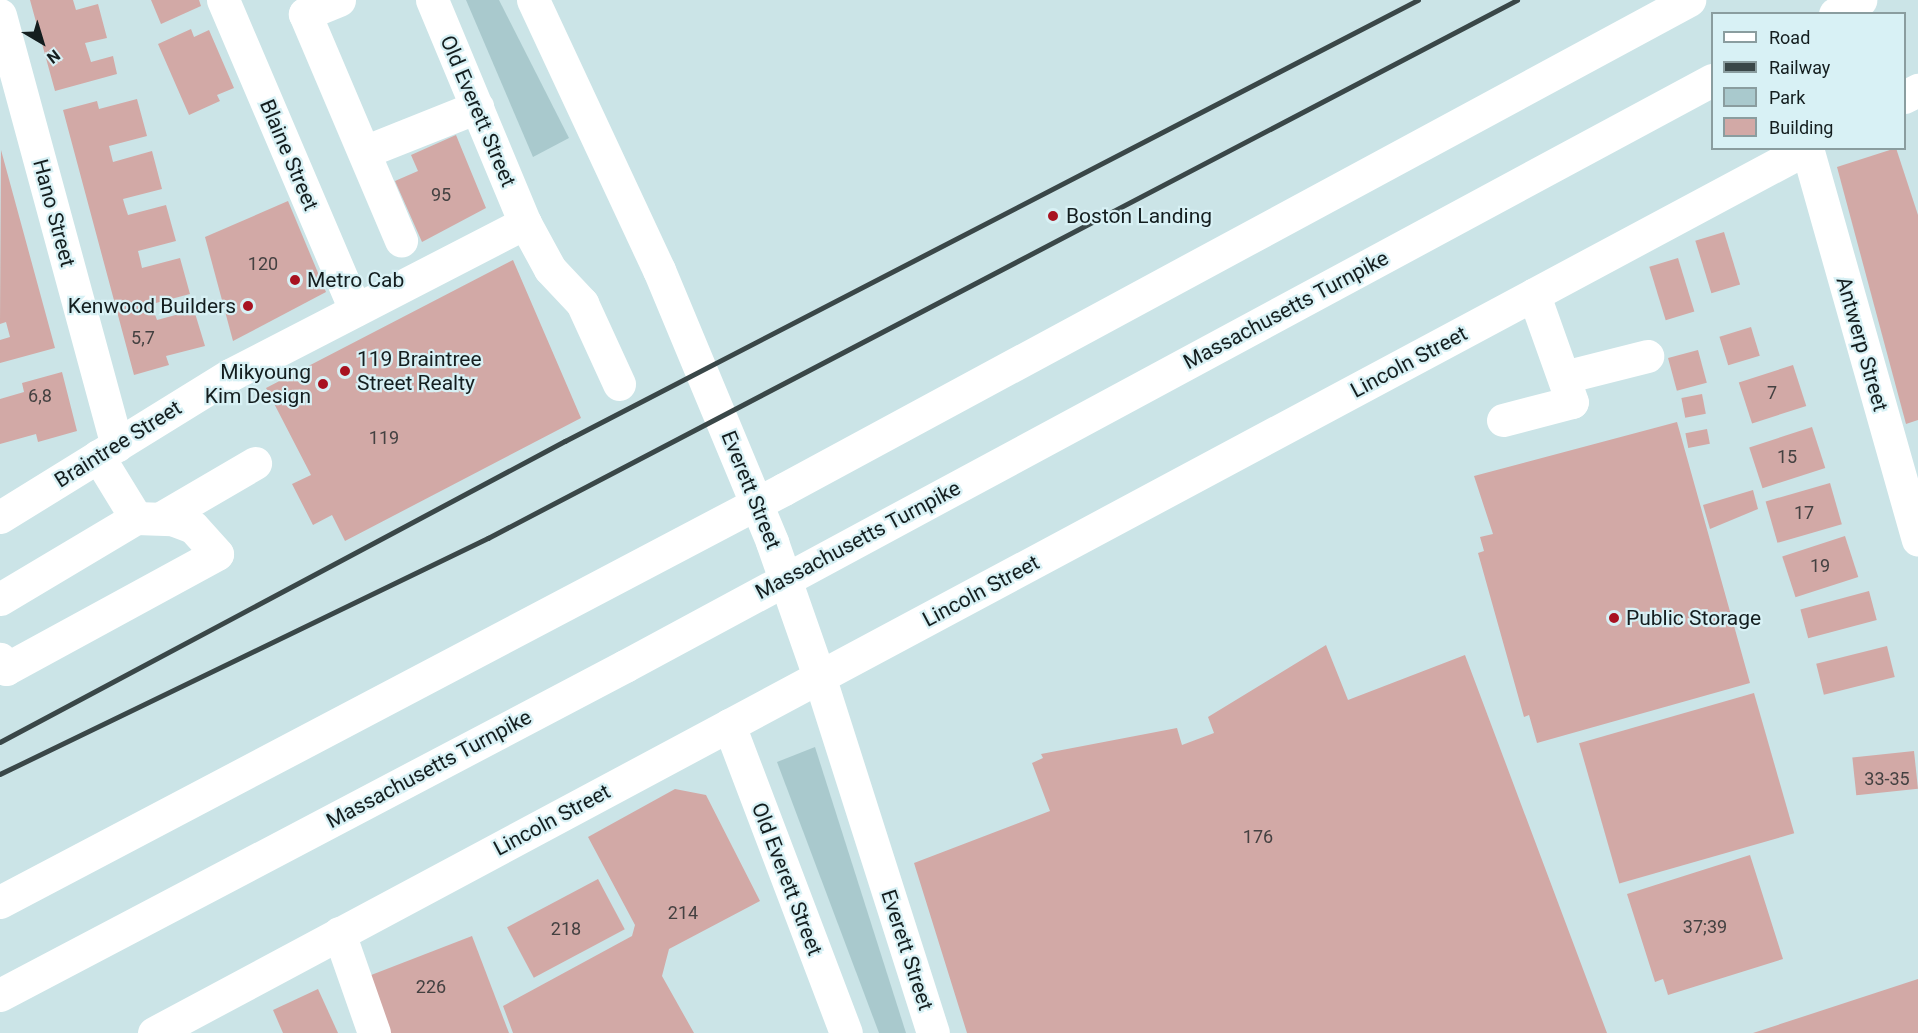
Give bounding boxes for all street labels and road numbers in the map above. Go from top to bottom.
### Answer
street label: Old Everett Street [435,32,521,190]
street label: Blaine Street [254,96,324,214]
street label: Hano Street [28,156,80,270]
street label: Massachusetts Turnpike [1179,245,1393,375]
street label: Antwerp Street [1831,274,1893,414]
street label: Lincoln Street [1346,321,1472,403]
street label: Braintree Street [50,395,186,493]
street label: Everett Street [716,427,786,553]
street label: Massachusetts Turnpike [751,475,965,605]
street label: Lincoln Street [918,550,1044,632]
street label: Massachusetts Turnpike [322,704,536,834]
street label: Lincoln Street [489,779,615,861]
street label: Old Everett Street [746,799,828,959]
street label: Everett Street [876,887,938,1013]

